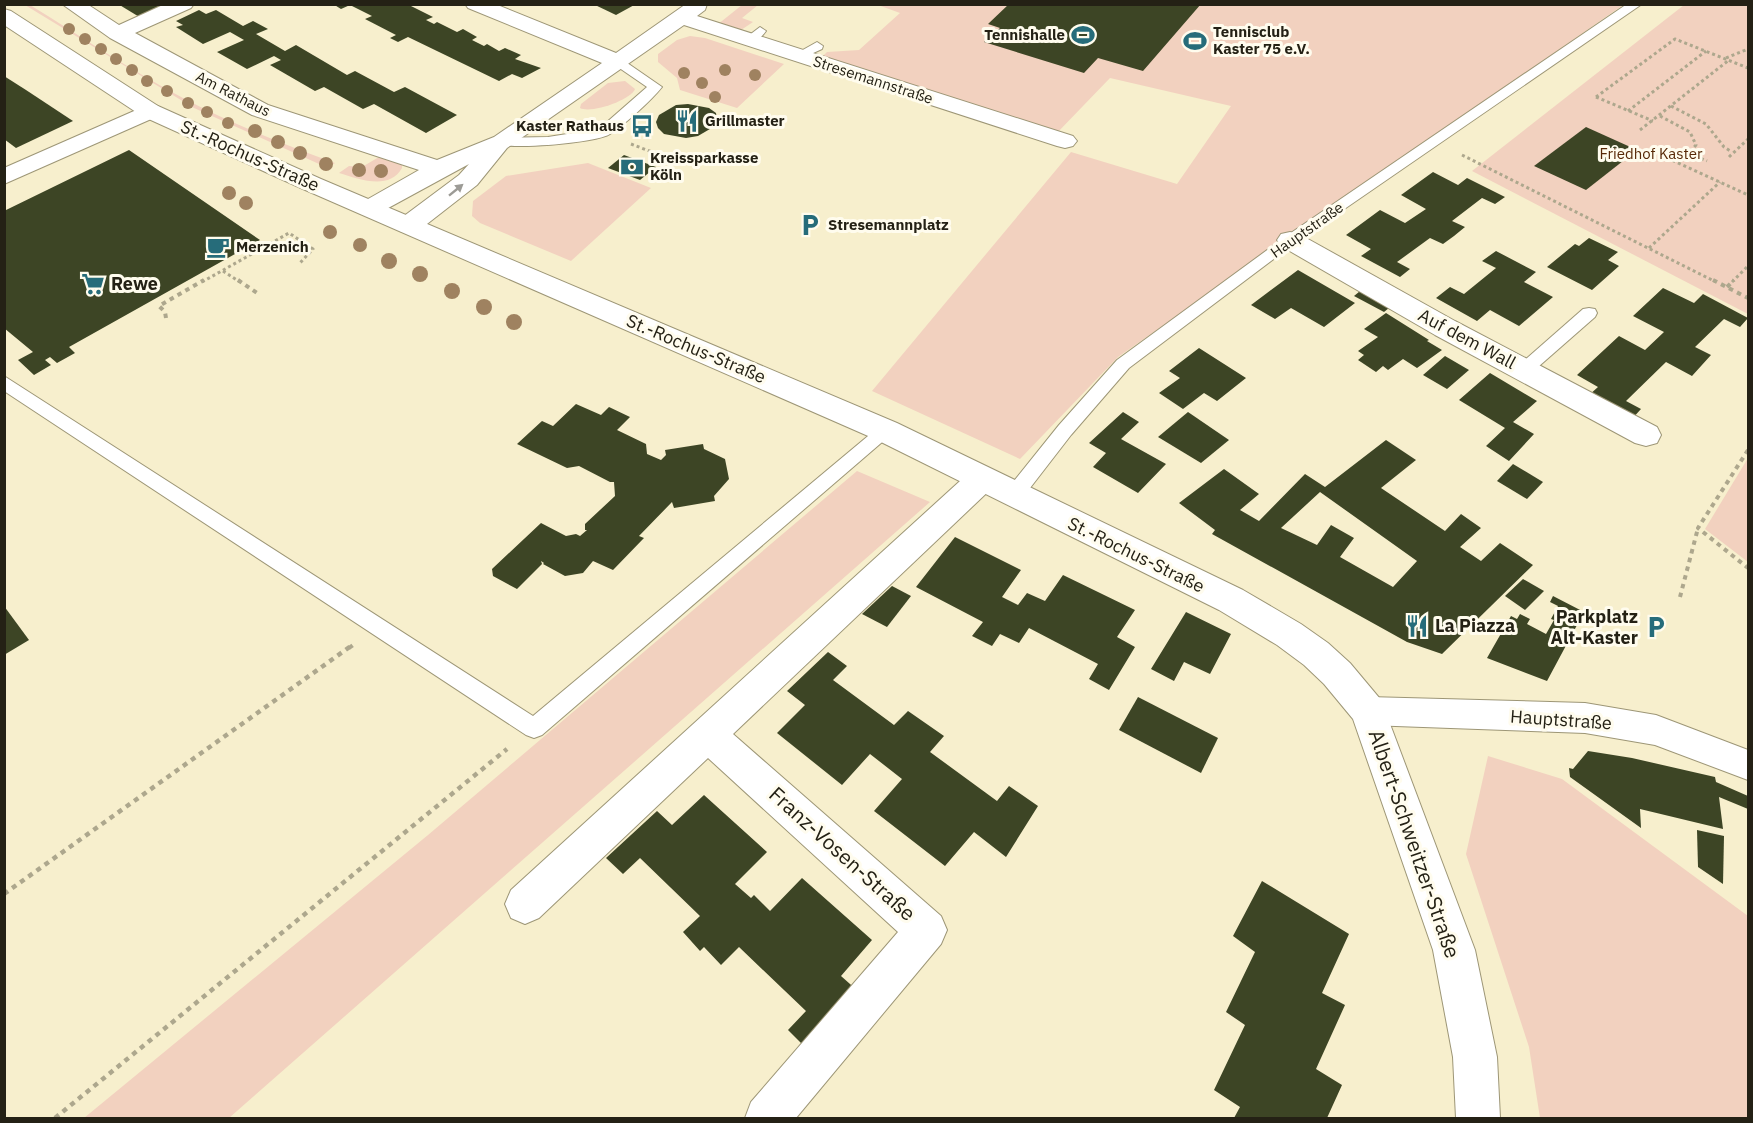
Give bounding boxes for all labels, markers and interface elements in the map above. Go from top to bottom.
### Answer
sports icon: Tennishalle [1070,22,1096,48]
place label: Tennisclub Kaster 75 e.V. [1213,22,1310,58]
place label: Tennishalle [984,25,1065,44]
sports icon: Tennisclub Kaster 75 e.V. [1182,28,1208,54]
street label: Stresemannstraße [811,51,936,108]
street label: Am Rathaus [193,67,274,120]
restaurant icon: Grillmaster [674,108,700,134]
place label: Grillmaster [705,111,785,130]
bus stop icon: Kaster Rathaus [629,113,655,139]
street label: St.-Rochus-Straße [177,115,323,196]
place label: Kaster Rathaus [516,116,624,135]
park label: Friedhof Kaster [1600,144,1703,163]
place label: Kreissparkasse Köln [650,148,758,184]
bank icon: Kreissparkasse Köln [619,154,645,180]
one-way arrow [448,183,464,196]
street label: Hauptstraße [1267,197,1347,262]
parking icon: Stresemannplatz [797,212,823,238]
place label: Stresemannplatz [828,215,949,234]
cafe icon: Merzenich [205,234,231,260]
place label: Merzenich [236,237,309,256]
supermarket icon: Rewe [80,271,106,297]
place label: Rewe [111,272,158,295]
street label: Auf dem Wall [1414,303,1520,374]
street label: St.-Rochus-Straße [623,309,770,388]
street label: St.-Rochus-Straße [1064,511,1209,598]
place label: Parkplatz Alt-Kaster [1551,605,1638,649]
restaurant icon: La Piazza [1404,613,1430,639]
place label: La Piazza [1435,614,1515,637]
parking icon: Parkplatz Alt-Kaster [1643,614,1669,640]
street label: Hauptstraße [1509,704,1613,735]
street label: Albert-Schweitzer-Straße [1363,726,1467,962]
street label: Franz-Vosen-Straße [763,780,922,927]

